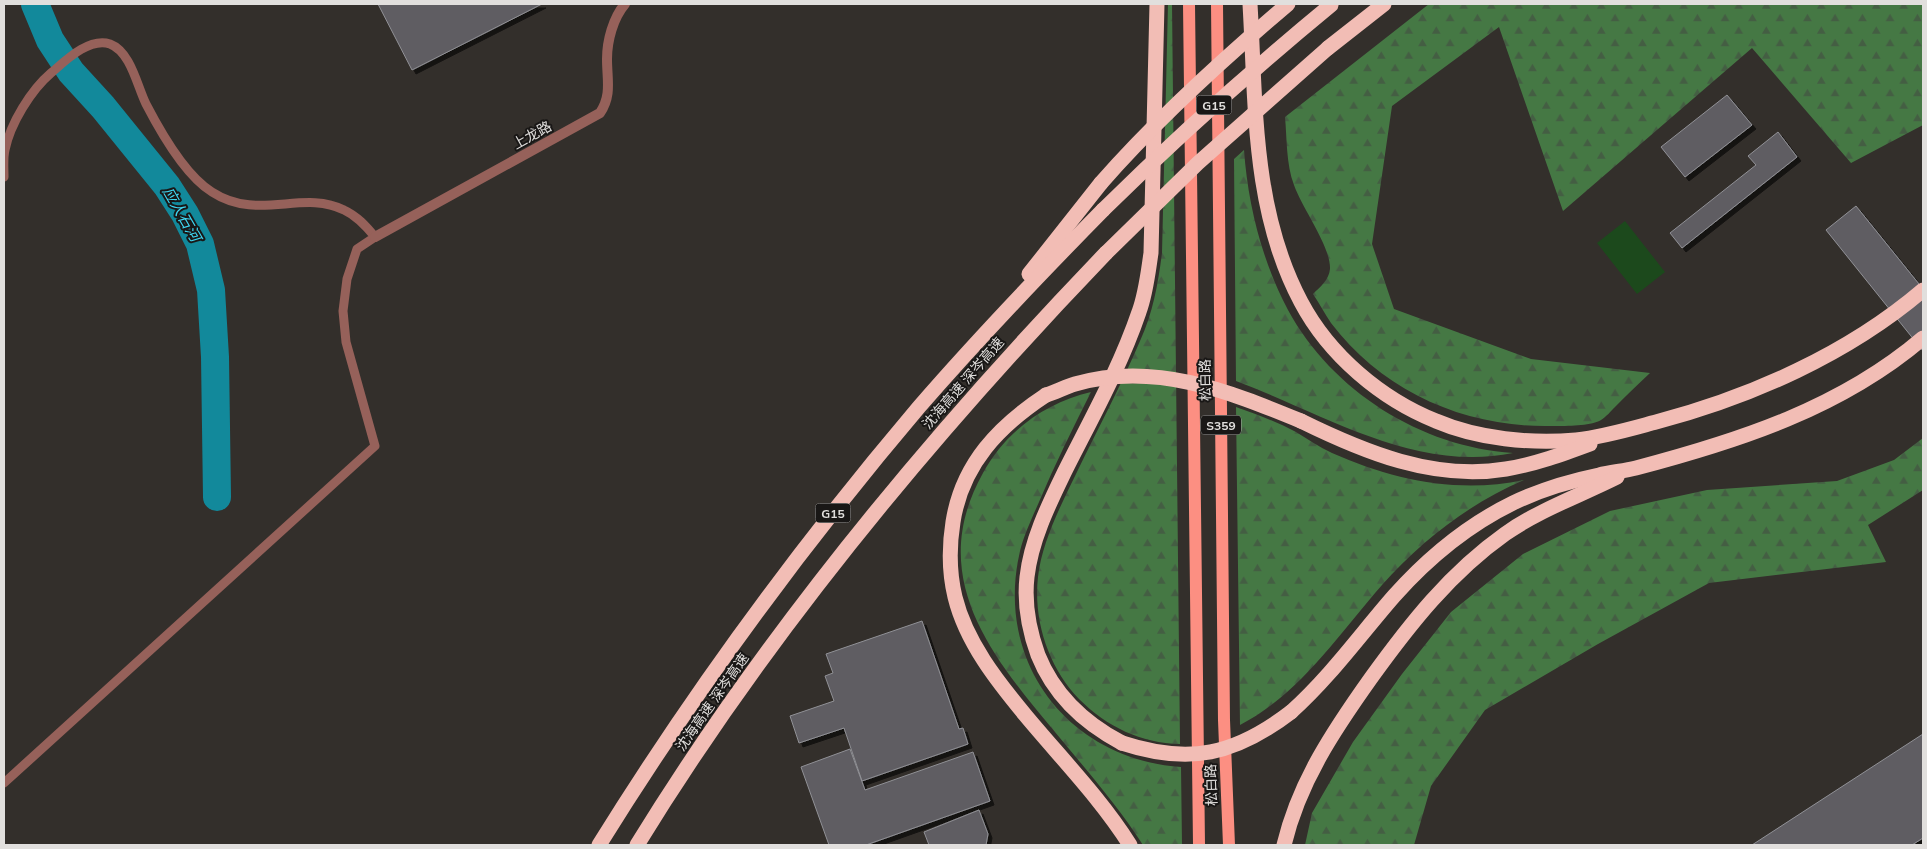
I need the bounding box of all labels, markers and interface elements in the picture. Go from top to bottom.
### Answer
road number: G15 [1196,96,1232,114]
street label: 上龙路 [509,117,555,153]
water label: 应人石河 [159,183,207,247]
street label: 沈海高速 深岑高速 [918,333,1008,433]
street label: 松白路 [1196,359,1214,401]
road number: S359 [1201,416,1241,434]
road number: G15 [816,503,850,522]
street label: 沈海高速 深岑高速 [671,649,753,755]
street label: 松白路 [1201,764,1221,806]

